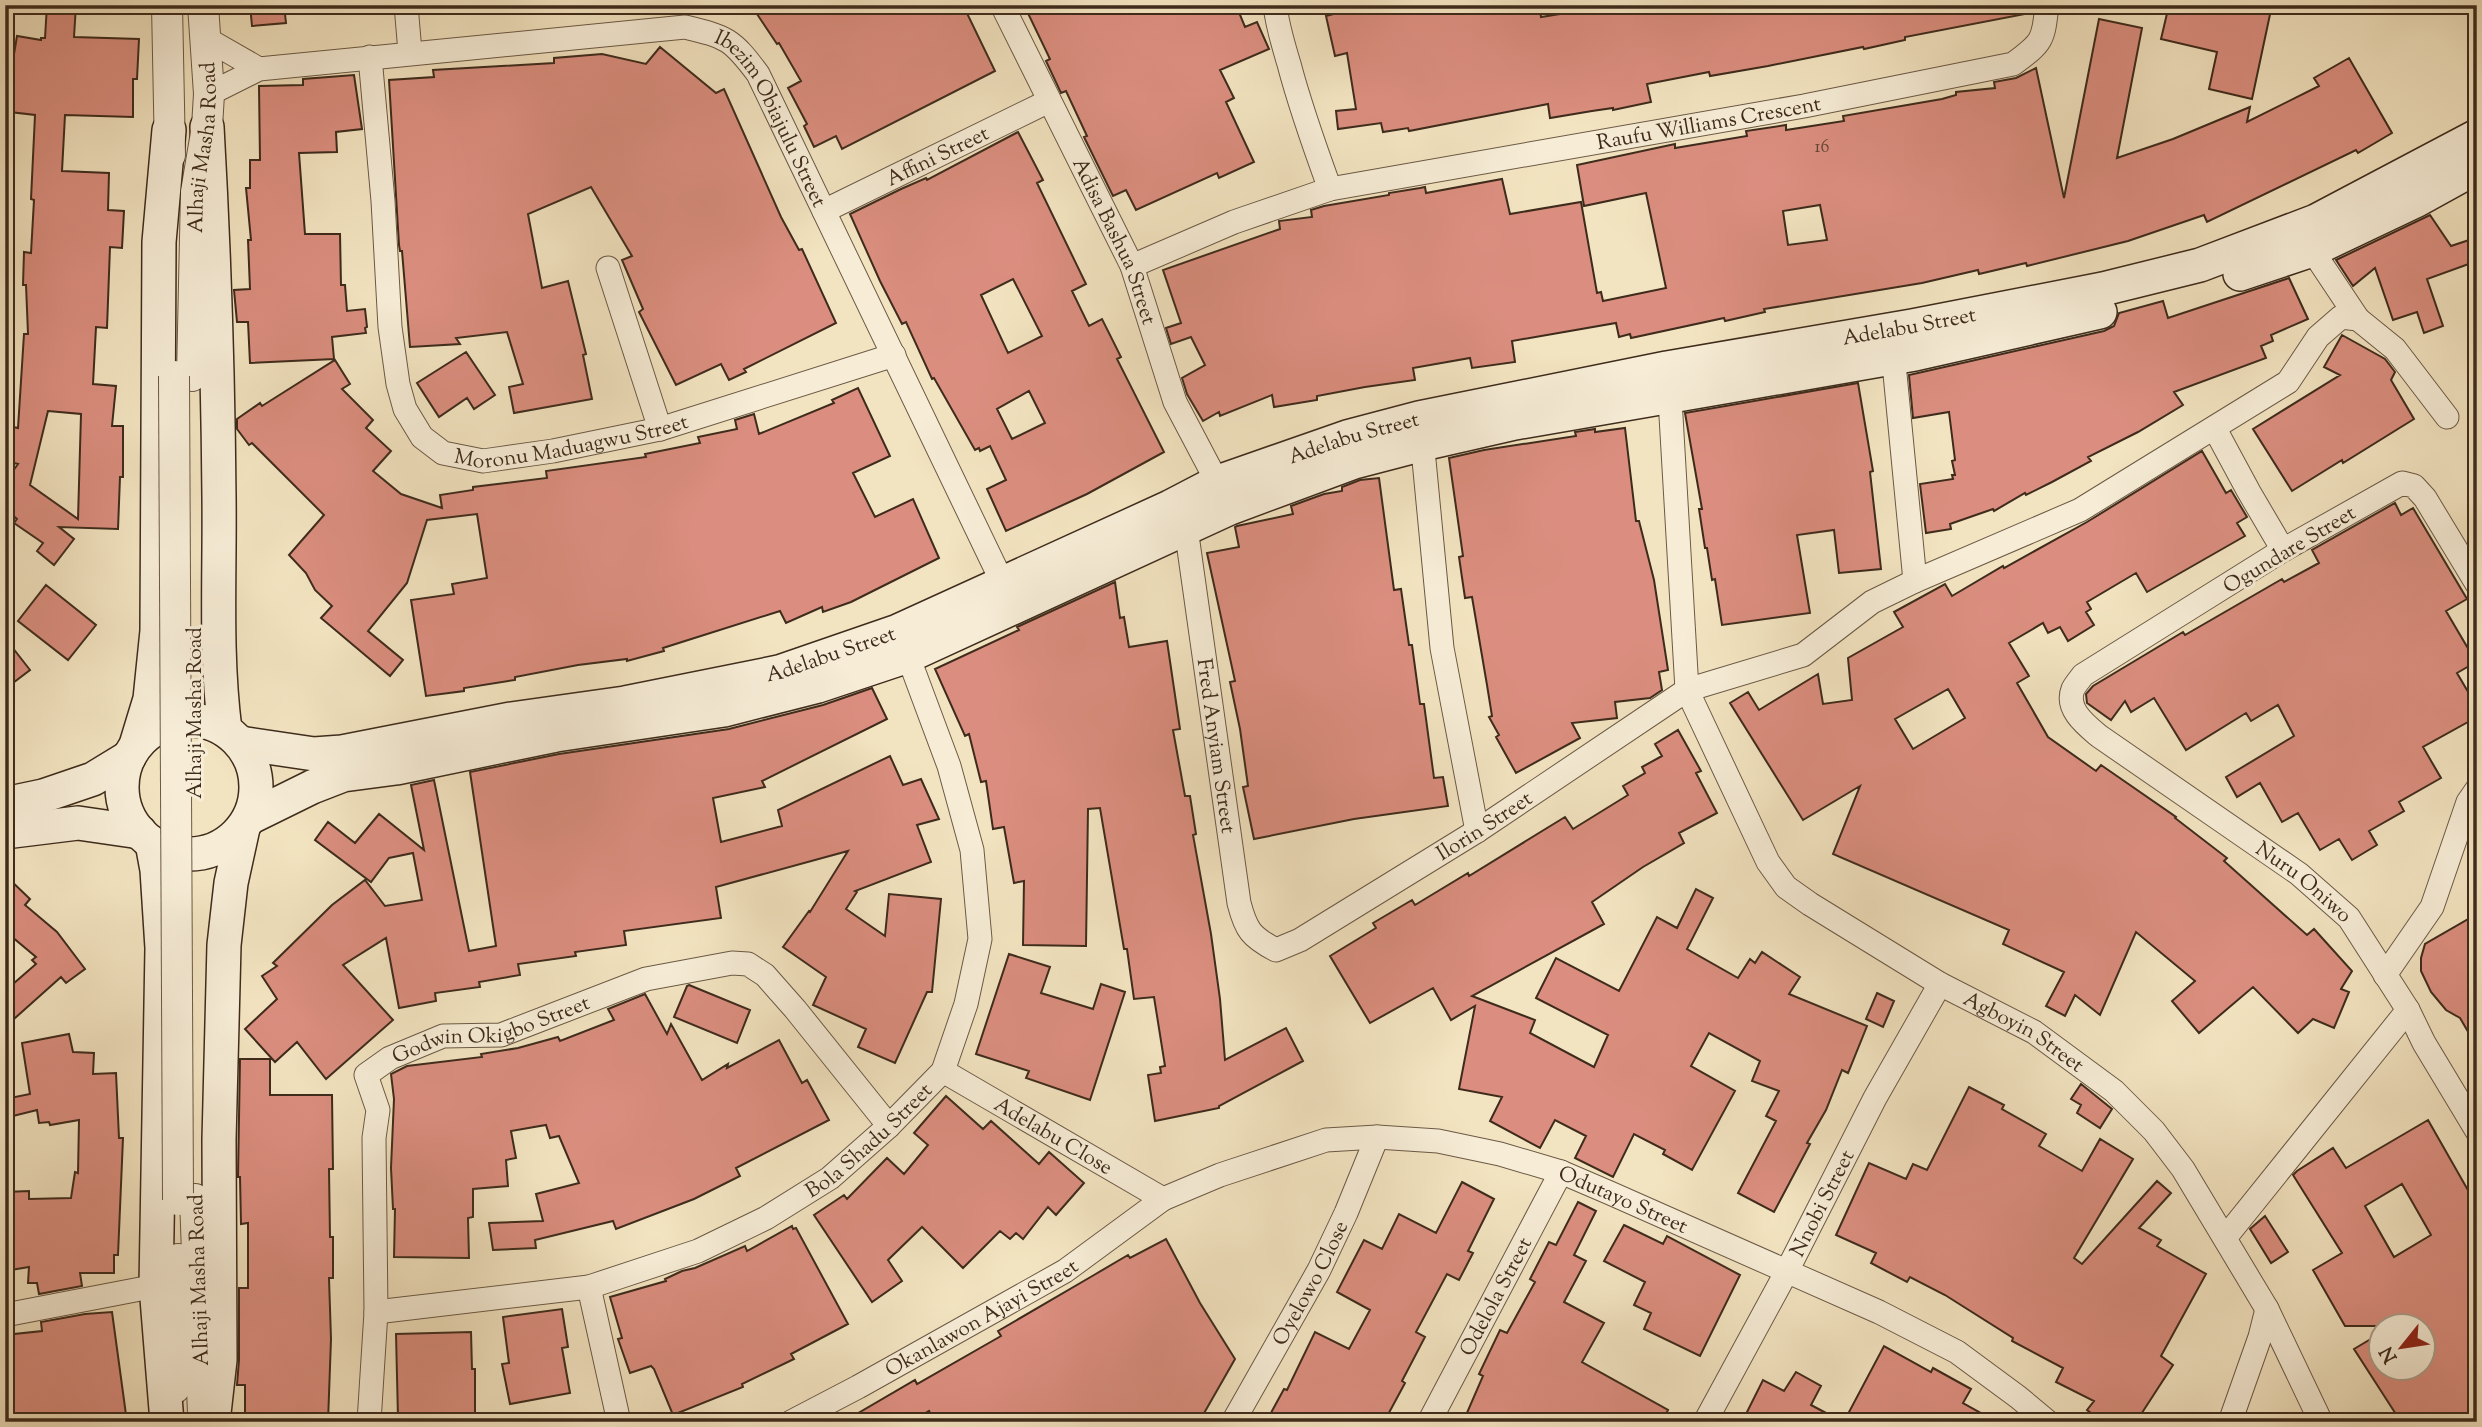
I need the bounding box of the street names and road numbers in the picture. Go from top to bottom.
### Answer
street label: Ibezim Obiajulu Street [709,24,833,213]
street label: Alhaji Masha Road [182,61,226,233]
street label: Raufu Williams Crescent [1594,90,1824,159]
street label: Affini Street [882,120,995,195]
street label: Adisa Bashua Street [1063,153,1163,329]
street label: Adelabu Street [1840,301,1979,355]
street label: Adelabu Street [1285,406,1423,473]
street label: Moronu Maduagwu Street [451,408,692,478]
street label: Ogundare Street [2218,499,2362,602]
street label: Adelabu Street [764,620,900,691]
street label: Alhaji Masha Road [181,627,211,799]
street label: Fred Anyiam Street [1188,657,1242,836]
street label: Ilorin Street [1431,785,1539,869]
street label: Nuru Oniwo [2249,835,2358,931]
street label: Agboyin Street [1957,985,2089,1081]
street label: Godwin Okigbo Street [388,989,594,1073]
street label: Bola Shadu Street [800,1077,940,1207]
street label: Adelabu Close [988,1091,1118,1184]
street label: Nnobi Street [1784,1145,1863,1263]
street label: Odutayo Street [1553,1159,1692,1242]
street label: Alhaji Masha Road [182,1193,218,1366]
street label: Oyelowo Close [1266,1216,1357,1352]
street label: Odelola Street [1453,1233,1541,1362]
street label: Okanlawon Ajayi Street [880,1253,1085,1386]

